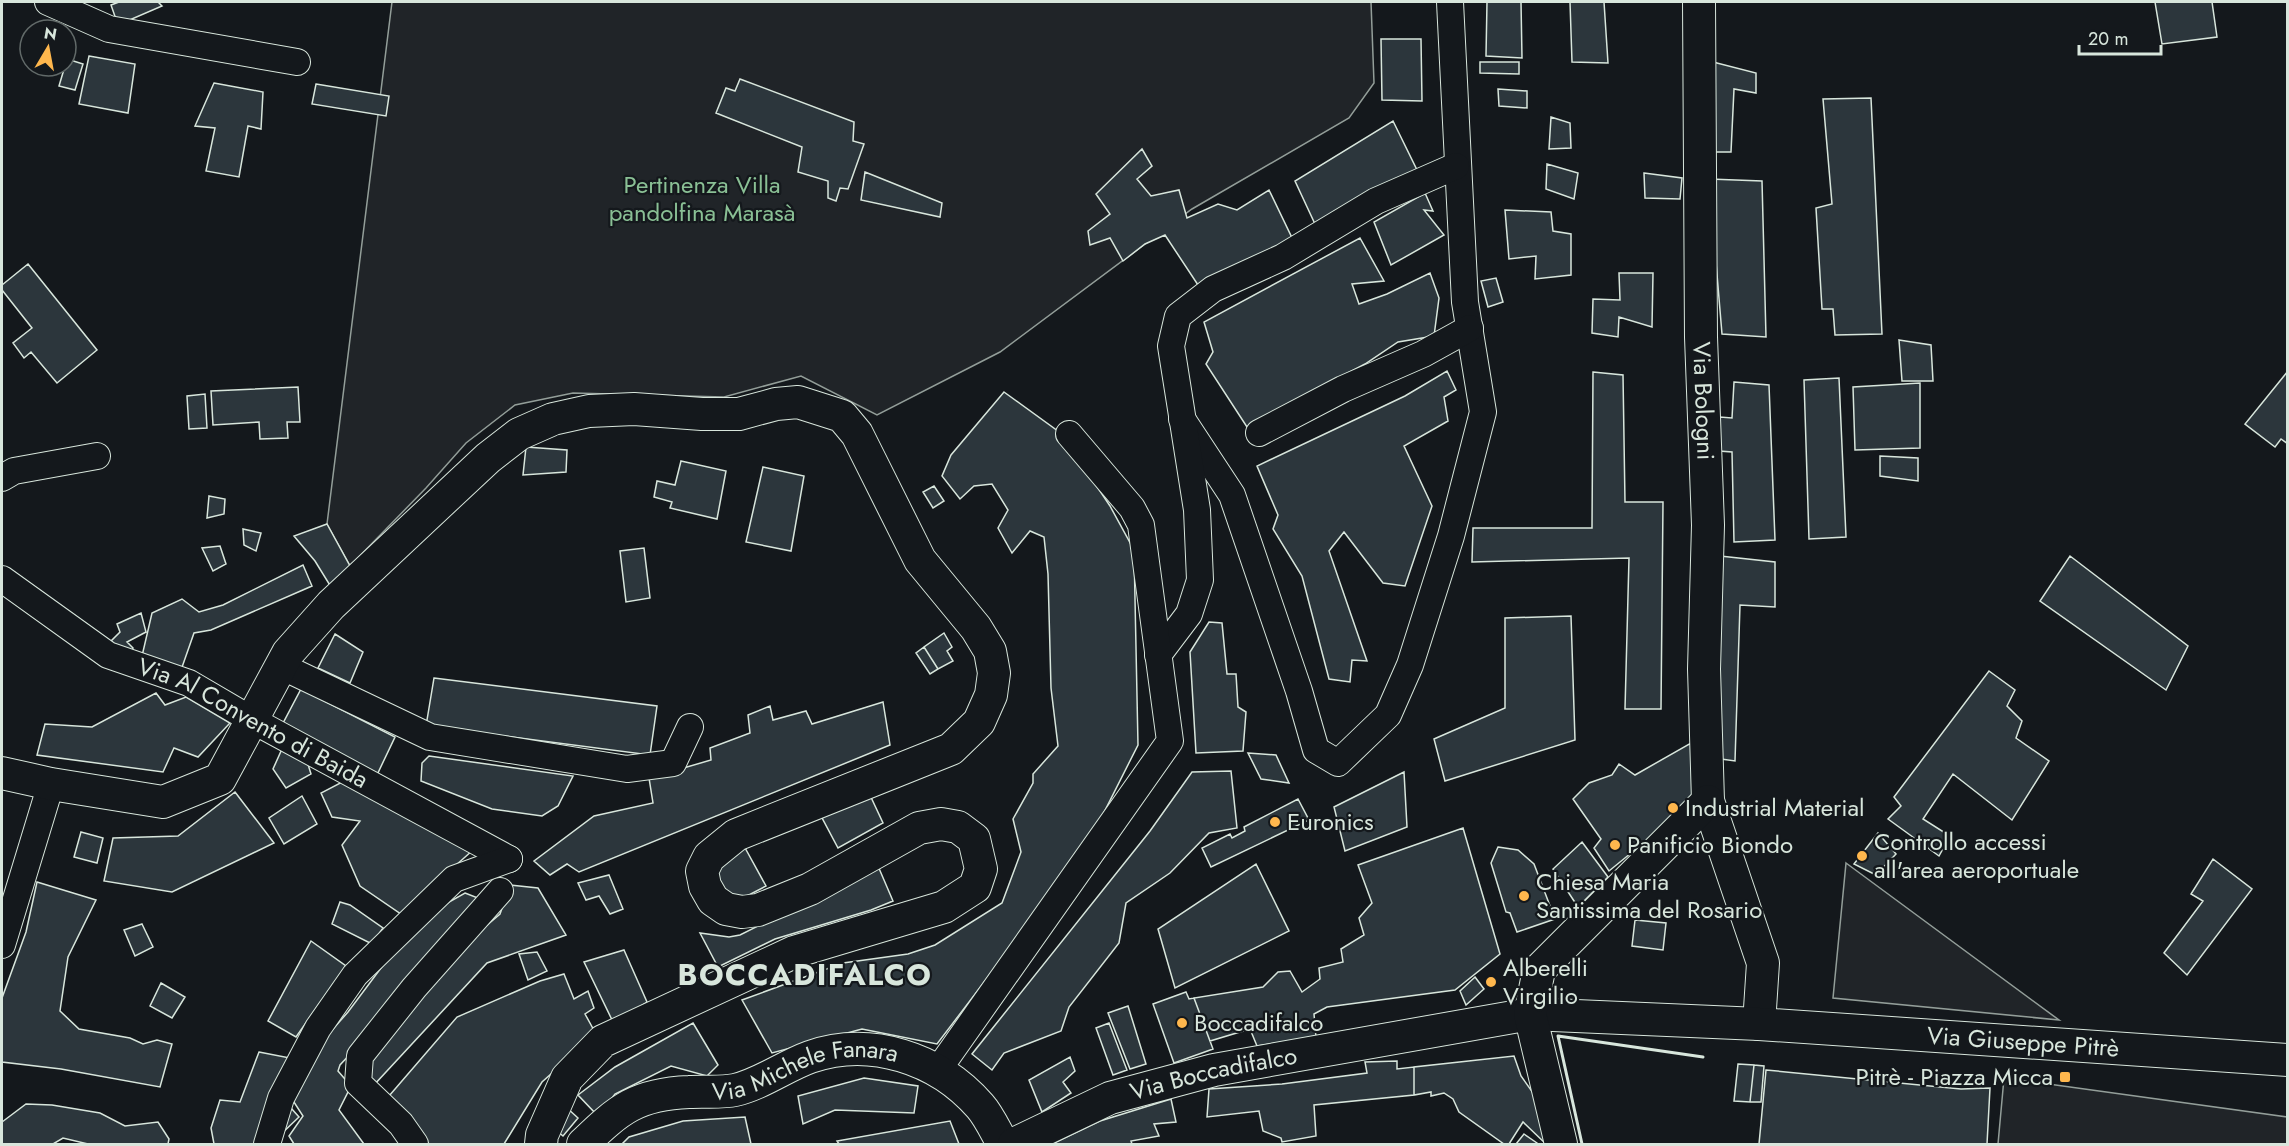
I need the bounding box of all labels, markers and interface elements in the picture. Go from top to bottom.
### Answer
north arrow [18,18,78,78]
scale bar [2079,18,2162,56]
text: N [42,21,59,46]
text: 20 m [2088,26,2128,52]
park label: Pertinenza Villa pandolfina Marasà [609,167,795,230]
street label: Via Bologni [1684,341,1724,461]
street label: Via Al Convento di Baida [133,649,375,797]
place label: Industrial Material [1685,790,1865,825]
marker: Industrial Material [1666,801,1680,815]
place label: Euronics [1287,804,1374,839]
marker: Euronics [1268,815,1282,829]
place label: Controllo accessi all'area aeroportuale [1874,824,2079,887]
place label: Panificio Biondo [1627,827,1793,862]
marker: Panificio Biondo [1608,838,1622,852]
marker: Controllo accessi all'area aeroportuale [1855,849,1869,863]
place label: Chiesa Maria Santissima del Rosario [1536,864,1762,927]
marker: Chiesa Maria Santissima del Rosario [1517,889,1531,903]
place label: Alberelli Virgilio [1503,950,1588,1013]
district label: BOCCADIFALCO [678,953,932,996]
marker: Alberelli Virgilio [1484,975,1498,989]
place label: Boccadifalco [1194,1005,1323,1040]
marker: Boccadifalco [1175,1016,1189,1030]
street label: Via Giuseppe Pitrè [1926,1017,2120,1065]
street label: Via Michele Fanara [711,1031,902,1109]
street label: Via Boccadifalco [1126,1038,1300,1109]
place label: Pitrè - Piazza Micca [1856,1059,2053,1094]
marker: Pitrè - Piazza Micca [2058,1070,2072,1084]

